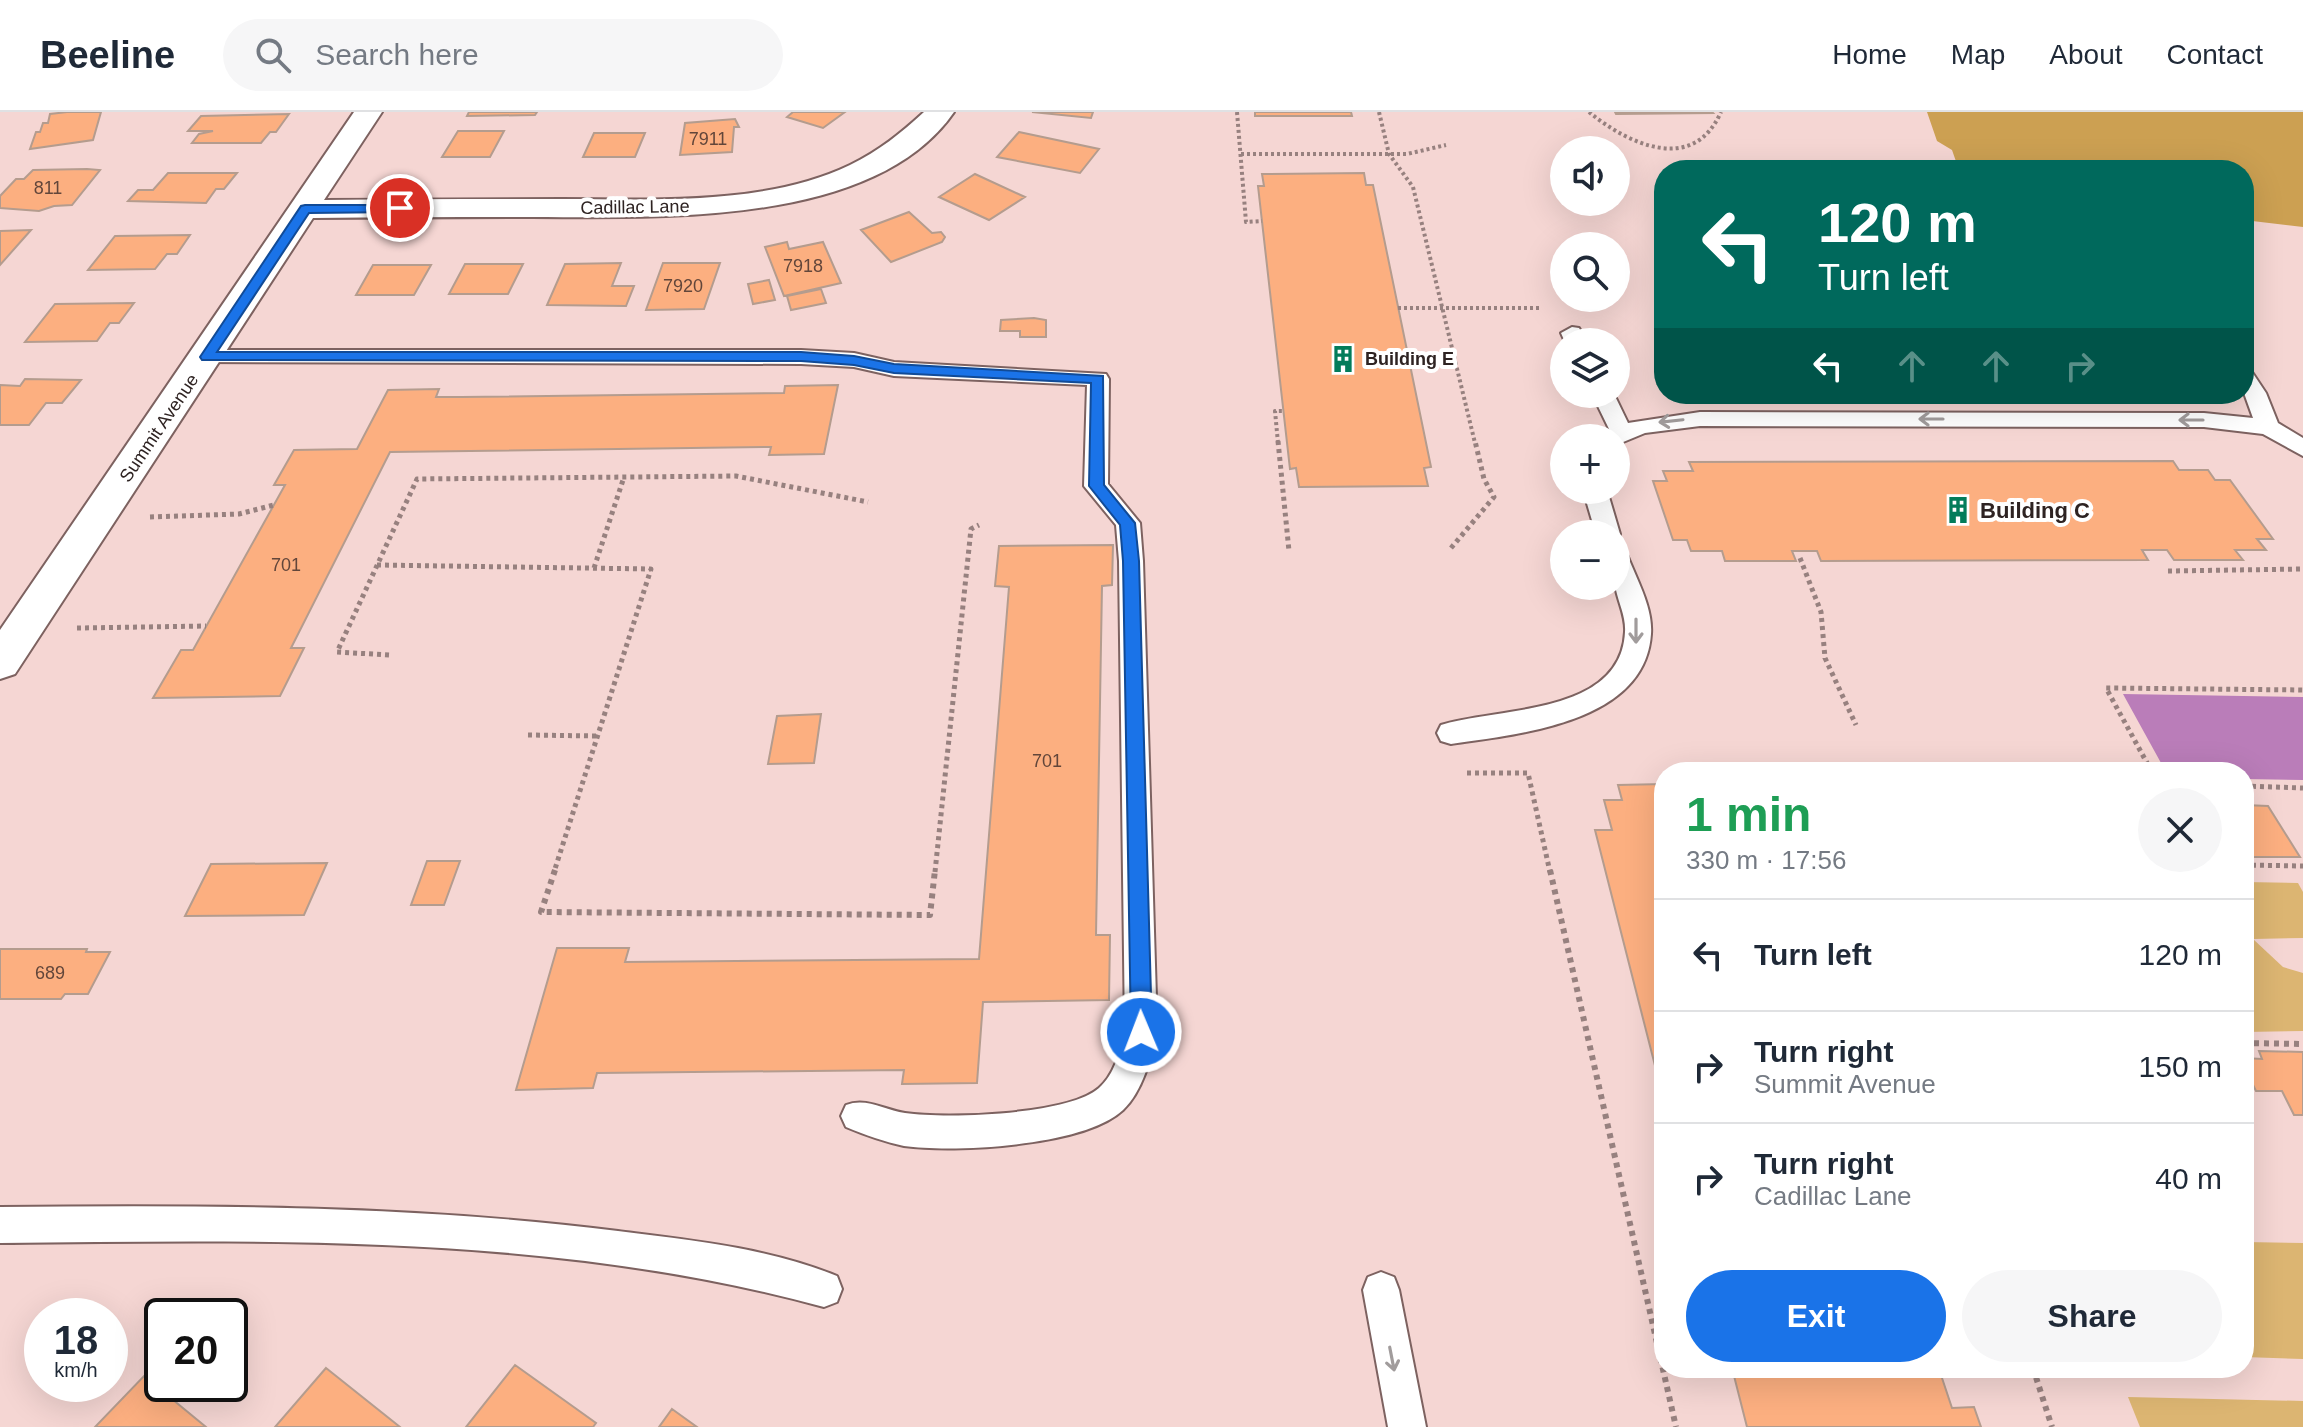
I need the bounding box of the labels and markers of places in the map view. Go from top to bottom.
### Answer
pin [366,174,434,242]
building icon: Building E [1328,344,1358,374]
place label: Building E [1365,349,1454,369]
building icon: Building C [1943,495,1973,525]
place label: Building C [1980,498,2090,523]

